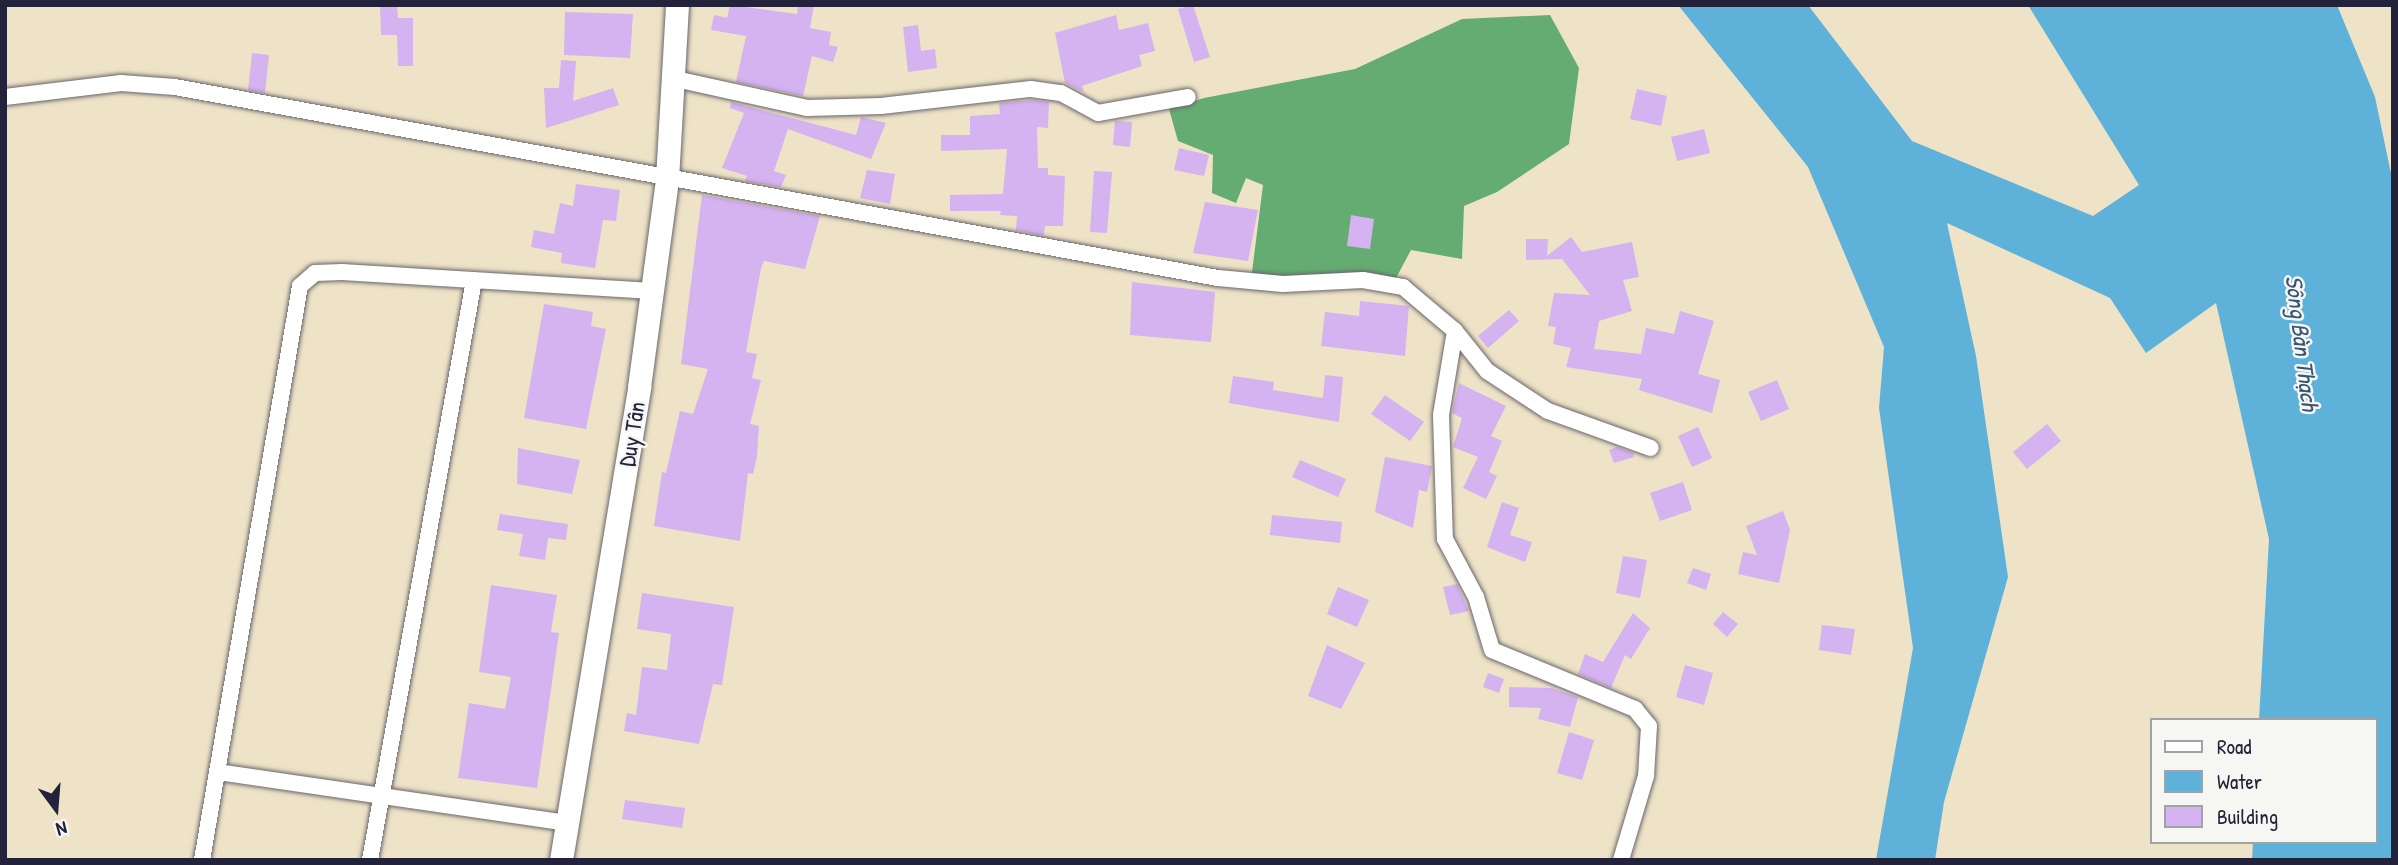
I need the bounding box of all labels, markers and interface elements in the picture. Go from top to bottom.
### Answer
water label: Sông Bàn Thạch [2279,274,2325,412]
street label: Duy Tân [613,400,651,468]
legend [2150,718,2377,844]
text: Road [2217,732,2251,761]
text: Water [2217,767,2262,796]
north arrow [21,774,91,844]
text: Building [2217,802,2278,831]
text: N [53,815,70,843]

